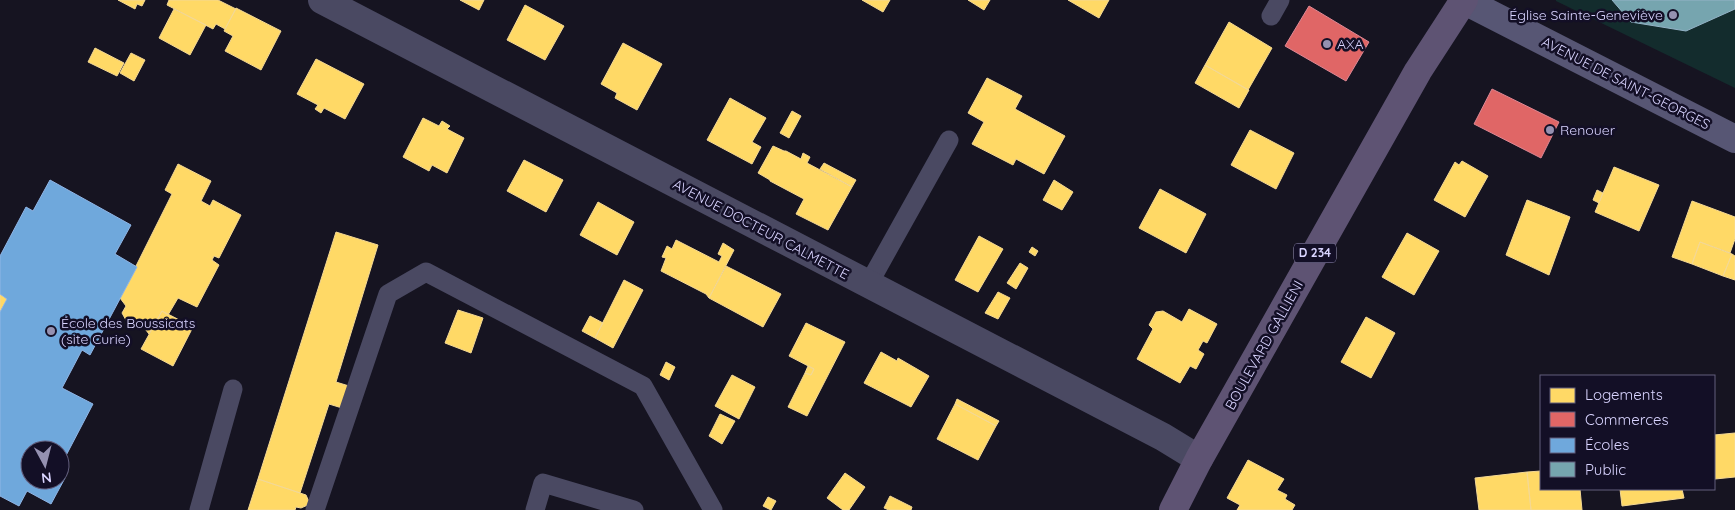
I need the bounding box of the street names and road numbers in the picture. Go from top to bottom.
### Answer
street label: AVENUE DE SAINT-GEORGES [1539,33,1713,133]
street label: AVENUE DOCTEUR CALMETTE [670,175,852,283]
road number: D 234 [1294,244,1336,262]
street label: BOULEVARD GALLIENI [1221,277,1307,413]

